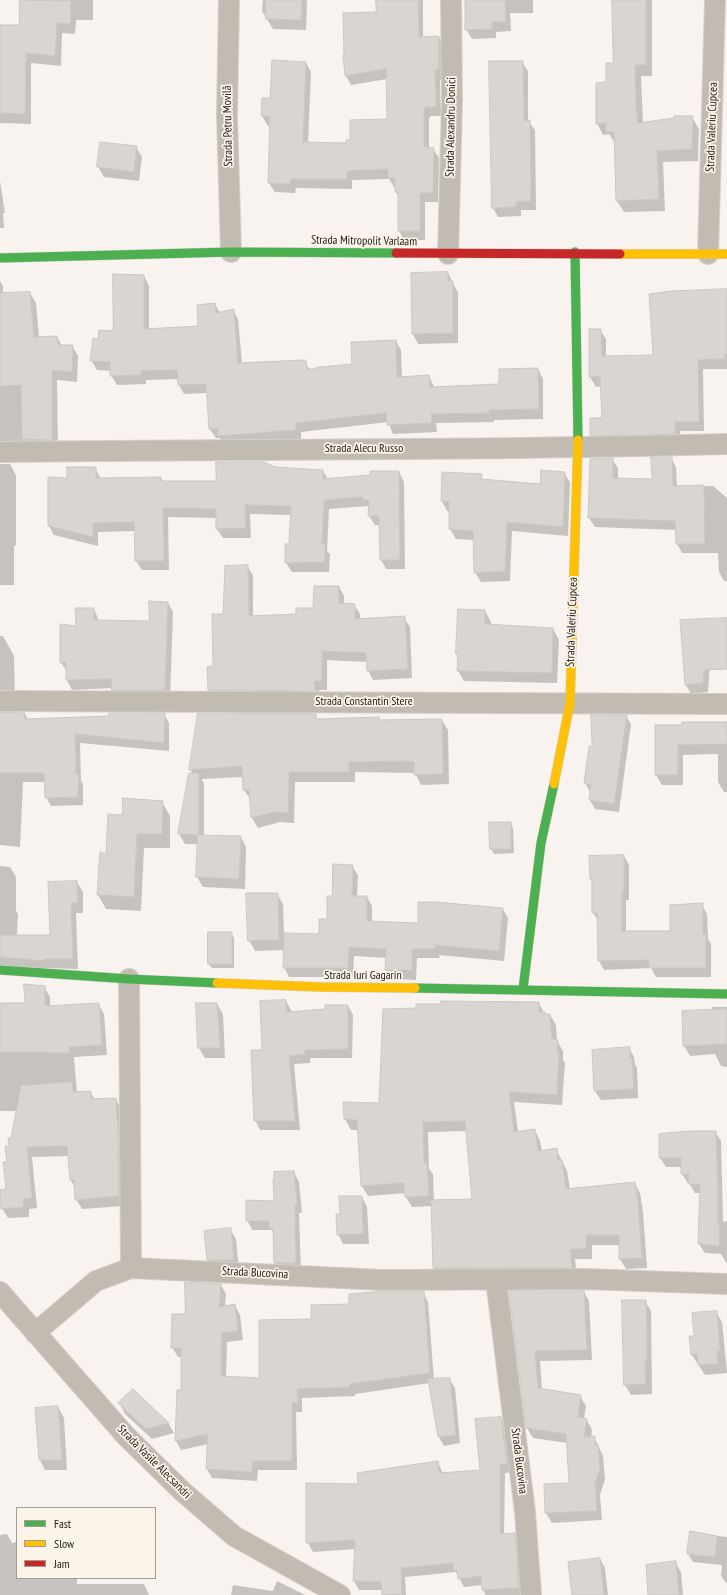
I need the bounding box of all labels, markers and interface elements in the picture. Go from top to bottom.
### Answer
street label: Strada Alexandru Donici [443,77,459,177]
street label: Strada Valeriu Cupcea [703,82,721,172]
street label: Strada Petru Movilă [220,85,236,167]
street label: Strada Mitropolit Varlaam [311,233,417,249]
street label: Strada Alecu Russo [325,442,403,456]
street label: Strada Valeriu Cupcea [563,577,581,667]
street label: Strada Constantin Stere [315,695,413,709]
street label: Strada Iuri Gagarin [324,969,402,983]
street label: Strada Bucovina [221,1264,289,1282]
street label: Strada Vasile Alecsandri [114,1422,194,1502]
street label: Strada Bucovina [508,1427,530,1495]
legend [16,1507,156,1579]
text: Fast [54,1516,71,1531]
text: Slow [54,1536,74,1551]
text: Jam [54,1556,70,1571]

